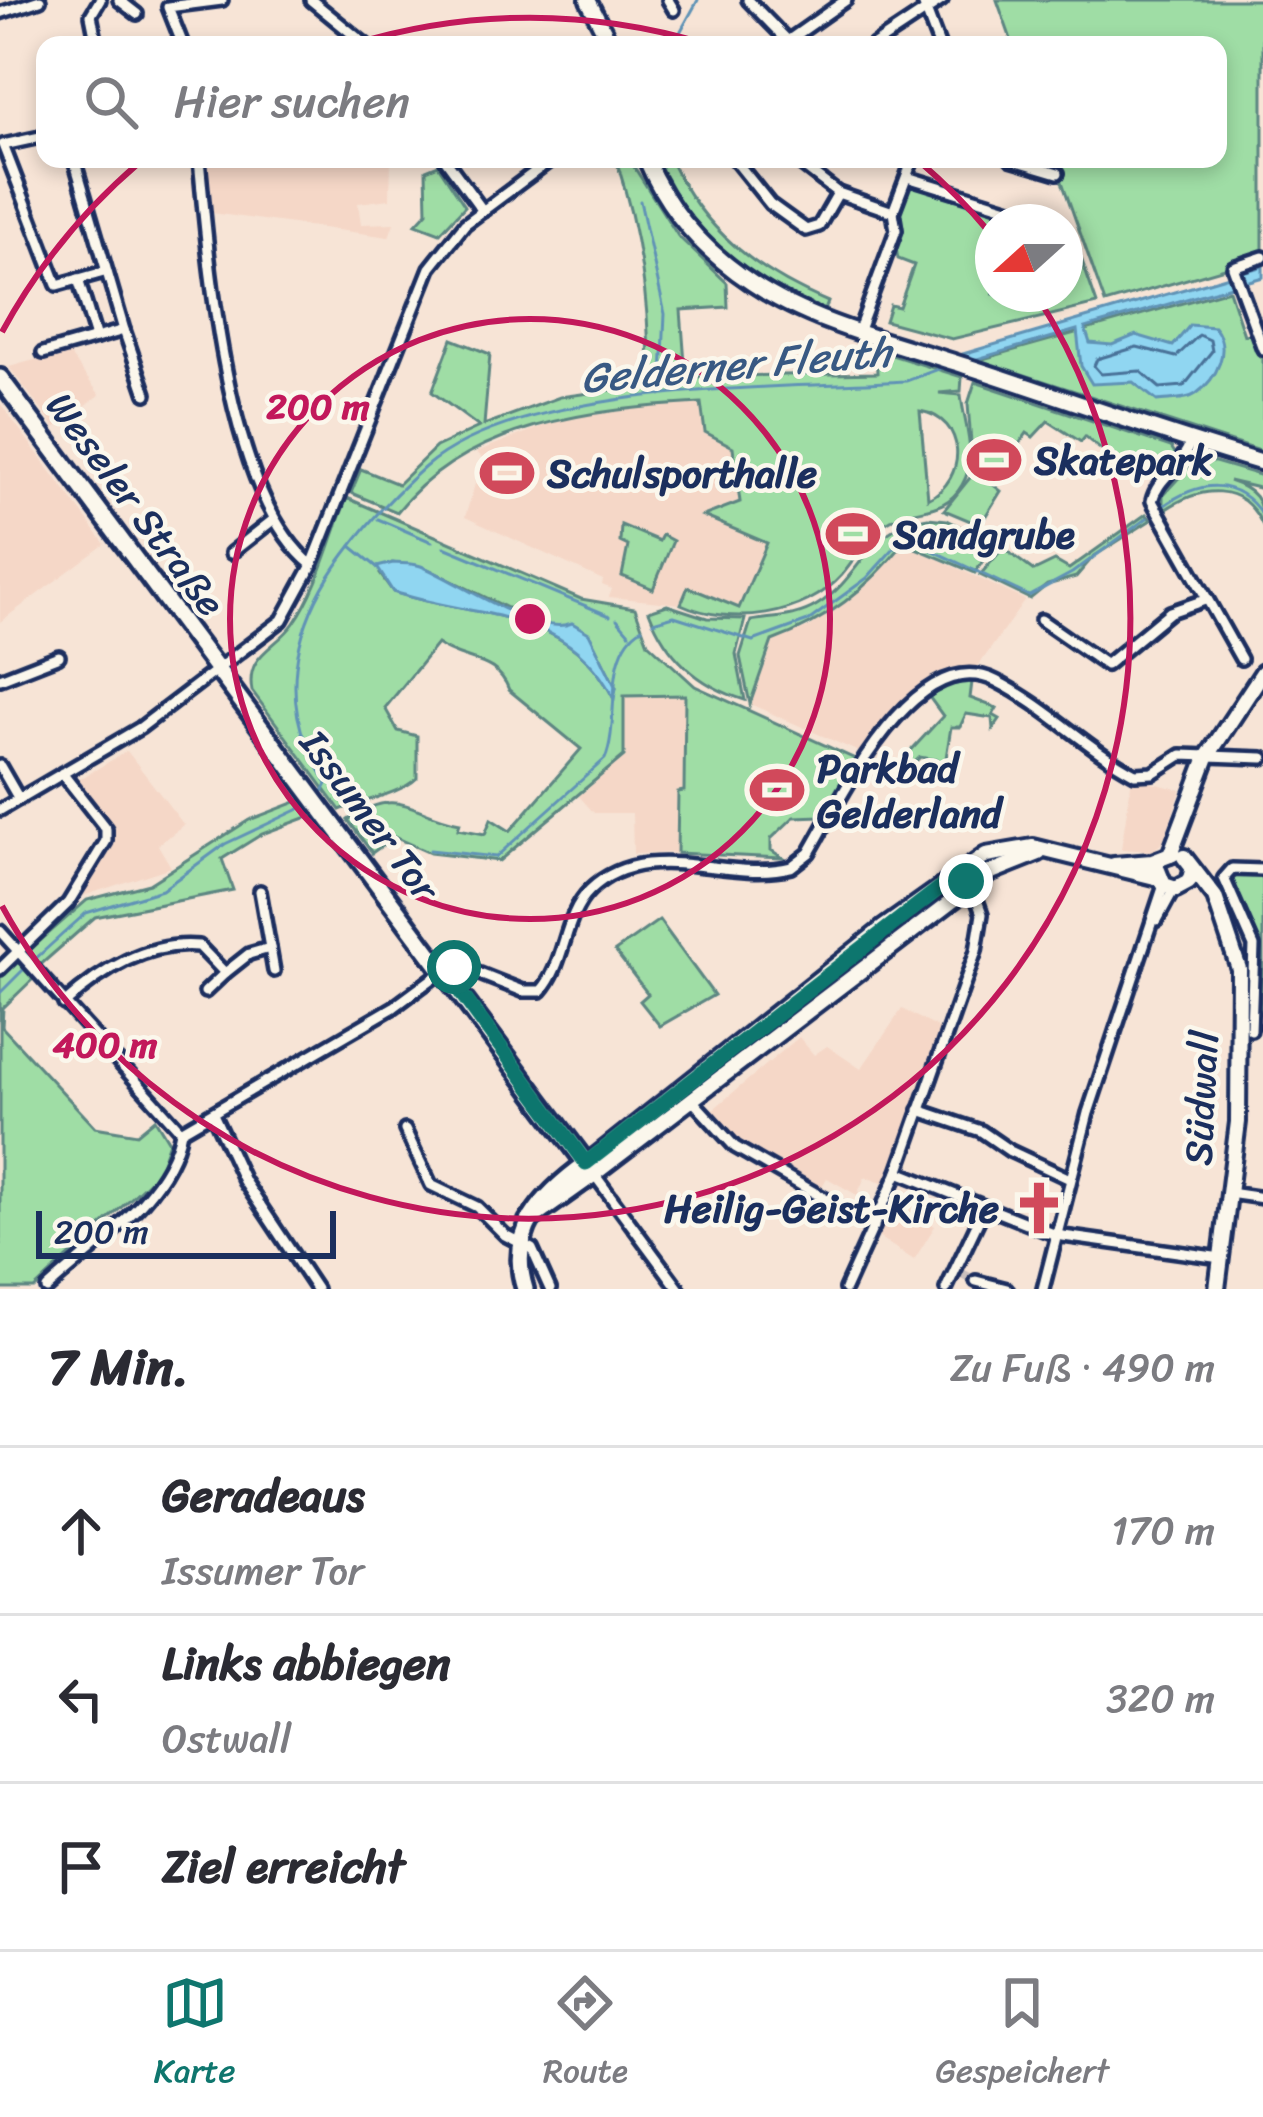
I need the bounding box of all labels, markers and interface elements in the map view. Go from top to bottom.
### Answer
search box [36,36,1227,168]
text: Hier suchen [174,62,410,142]
icon: search [78,69,144,135]
north arrow [975,204,1083,312]
water label: Gelderner Fleuth [578,314,898,415]
text: 200 m [266,375,370,439]
street label: Weseler Straße [28,376,244,632]
place label: Skatepark [1033,426,1213,495]
sports icon: Skatepark [965,431,1023,489]
place label: Schulsporthalle [546,439,817,508]
sports icon: Schulsporthalle [478,444,536,502]
place label: Sandgrube [892,500,1075,569]
sports icon: Sandgrube [824,505,882,563]
centre of rings [509,598,551,640]
street label: Issumer Tor [281,713,459,918]
place label: Parkbad Gelderland [817,734,1005,848]
sports icon: Parkbad Gelderland [748,761,806,819]
route end [939,854,993,908]
route start [427,940,481,994]
text: 400 m [52,1013,158,1077]
street label: Südwall [1163,1028,1239,1167]
place label: Heilig-Geist-Kirche [664,1174,999,1243]
church icon: Heilig-Geist-Kirche [1010,1179,1068,1237]
text: 200 m [54,1203,149,1261]
scale bar [36,1205,336,1258]
text: 7 Min. [48,1322,189,1412]
text: Zu Fuß · 490 m [950,1333,1215,1402]
text: Geradeaus [162,1456,365,1536]
text: 170 m [1111,1496,1215,1565]
icon: ahead [48,1498,114,1564]
text: Issumer Tor [162,1536,364,1605]
text: Links abbiegen [162,1624,451,1704]
text: 320 m [1106,1664,1215,1733]
icon: left [48,1666,114,1732]
text: Ostwall [162,1704,291,1773]
text: Ziel erreicht [162,1827,405,1907]
icon: arrive [48,1834,114,1900]
tab: Karte [154,1970,235,2100]
tab: Route [543,1970,628,2100]
tab: Gespeichert [935,1970,1109,2100]

